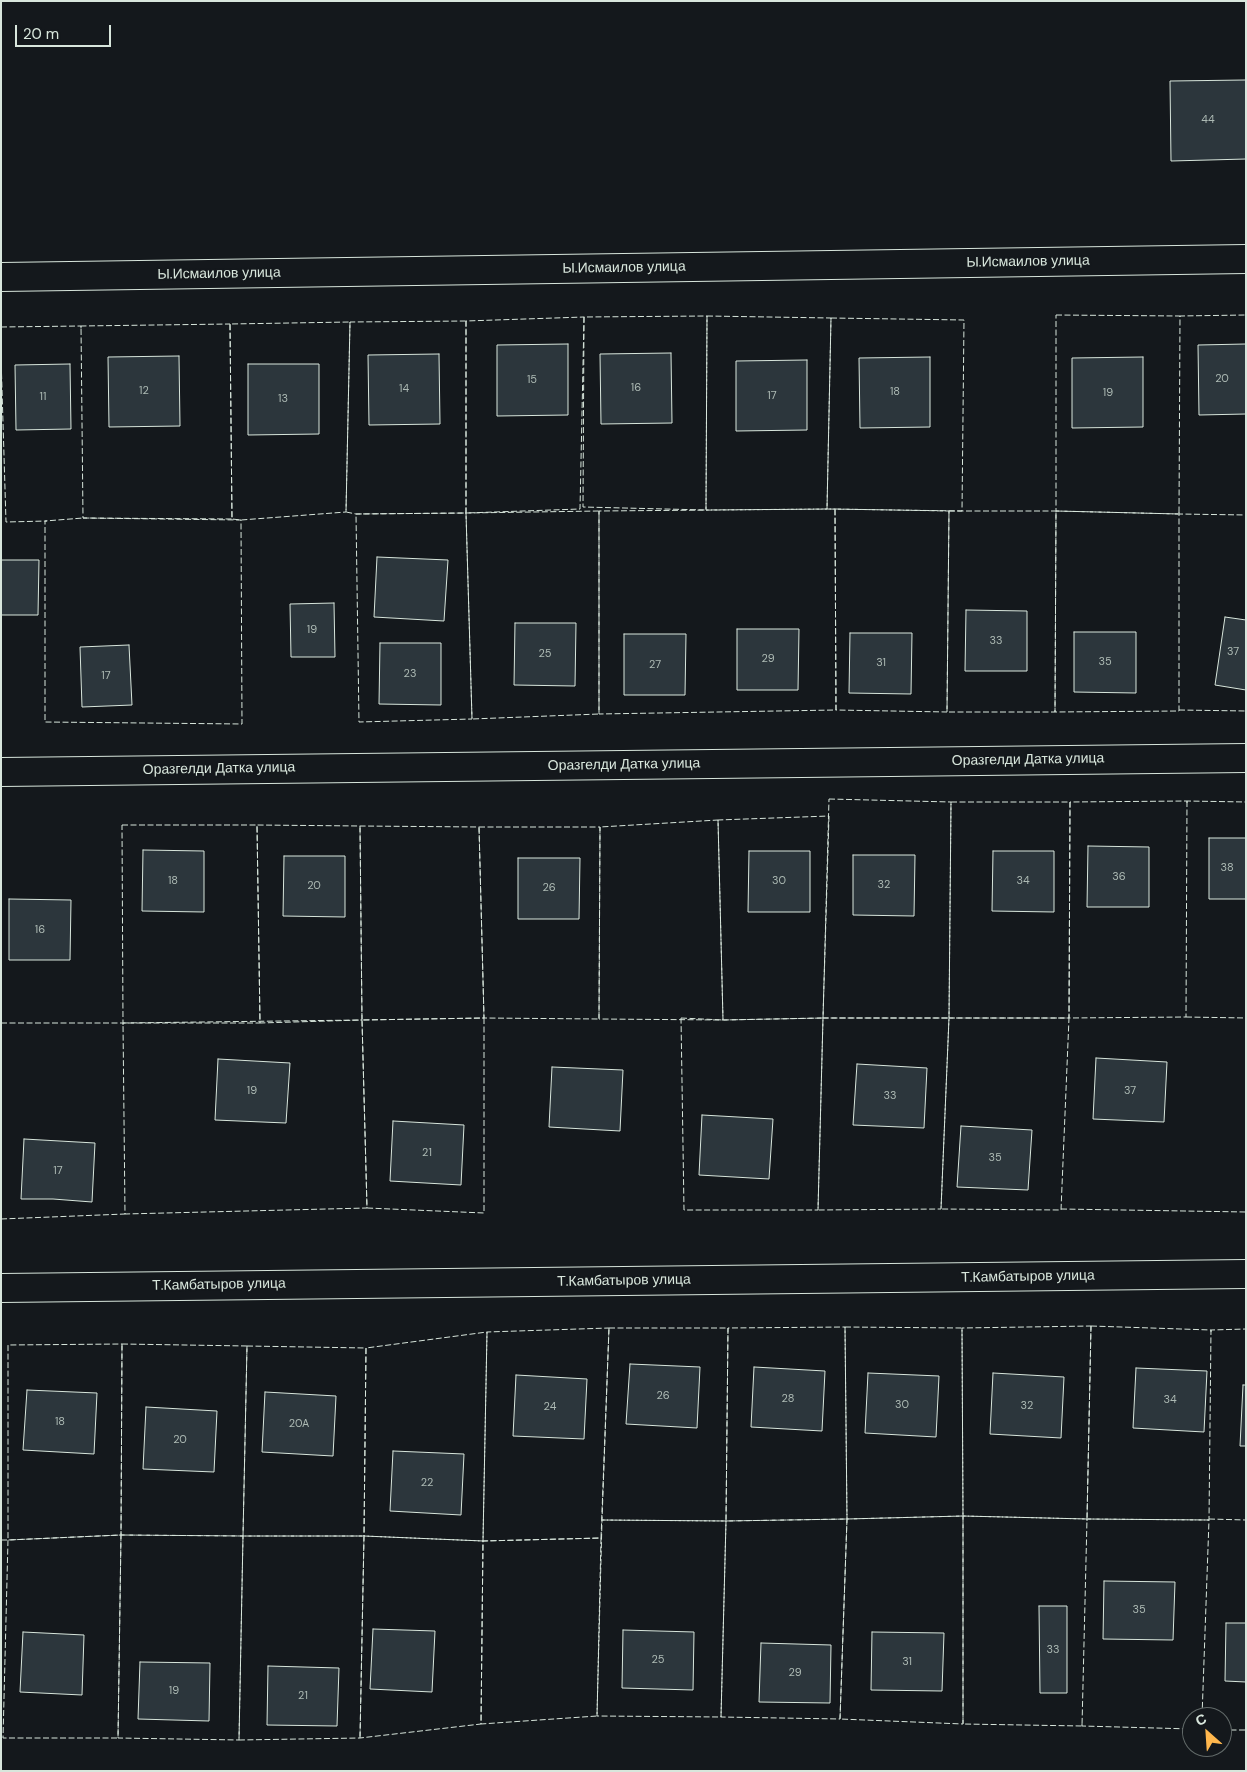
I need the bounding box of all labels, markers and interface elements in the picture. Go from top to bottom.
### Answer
scale bar [18,15,114,47]
text: 20 m [23,24,59,44]
house number: 44 [1201,113,1215,127]
street label: Ы.Исмаилов улица [966,253,1090,271]
street label: Ы.Исмаилов улица [562,259,686,277]
street label: Ы.Исмаилов улица [157,265,281,283]
house number: 20 [1215,372,1229,386]
house number: 15 [527,373,537,387]
house number: 16 [631,381,641,395]
house number: 14 [399,382,409,396]
house number: 12 [139,384,149,398]
house number: 18 [890,385,900,399]
house number: 19 [1103,386,1113,400]
house number: 17 [767,389,777,403]
house number: 11 [40,390,46,404]
house number: 13 [278,392,288,406]
house number: 19 [307,623,317,637]
house number: 33 [989,634,1003,648]
house number: 37 [1227,645,1239,659]
house number: 25 [538,647,552,661]
house number: 29 [761,652,775,666]
house number: 35 [1098,655,1112,669]
house number: 31 [876,656,886,670]
house number: 27 [649,658,661,672]
house number: 23 [404,667,416,681]
house number: 17 [101,669,111,683]
street label: Оразгелди Датка улица [952,750,1104,770]
street label: Оразгелди Датка улица [548,755,700,775]
street label: Оразгелди Датка улица [143,759,295,779]
house number: 38 [1220,861,1234,875]
house number: 36 [1112,870,1126,884]
house number: 18 [168,874,178,888]
house number: 30 [772,874,786,888]
house number: 34 [1016,874,1030,888]
house number: 32 [878,878,890,892]
house number: 20 [307,879,321,893]
house number: 26 [542,881,556,895]
house number: 16 [35,923,45,937]
house number: 19 [247,1084,257,1098]
house number: 37 [1124,1084,1136,1098]
house number: 33 [883,1089,897,1103]
house number: 21 [422,1146,432,1160]
house number: 35 [988,1151,1002,1165]
house number: 17 [53,1164,63,1178]
street label: Т.Камбатыров улица [961,1267,1095,1287]
street label: Т.Камбатыров улица [557,1271,691,1291]
street label: Т.Камбатыров улица [152,1275,286,1295]
house number: 26 [656,1389,670,1403]
house number: 28 [782,1392,794,1406]
house number: 34 [1163,1393,1177,1407]
house number: 30 [895,1398,909,1412]
house number: 32 [1021,1399,1033,1413]
house number: 24 [544,1400,556,1414]
house number: 18 [55,1415,65,1429]
house number: 20A [289,1417,309,1431]
house number: 20 [173,1433,187,1447]
house number: 22 [421,1476,433,1490]
house number: 35 [1132,1603,1146,1617]
house number: 33 [1046,1643,1060,1657]
house number: 25 [651,1653,665,1667]
house number: 31 [902,1655,912,1669]
house number: 29 [788,1666,802,1680]
house number: 19 [169,1684,179,1698]
house number: 21 [298,1689,308,1703]
north arrow [1182,1707,1232,1757]
text: С [1192,1709,1209,1730]

